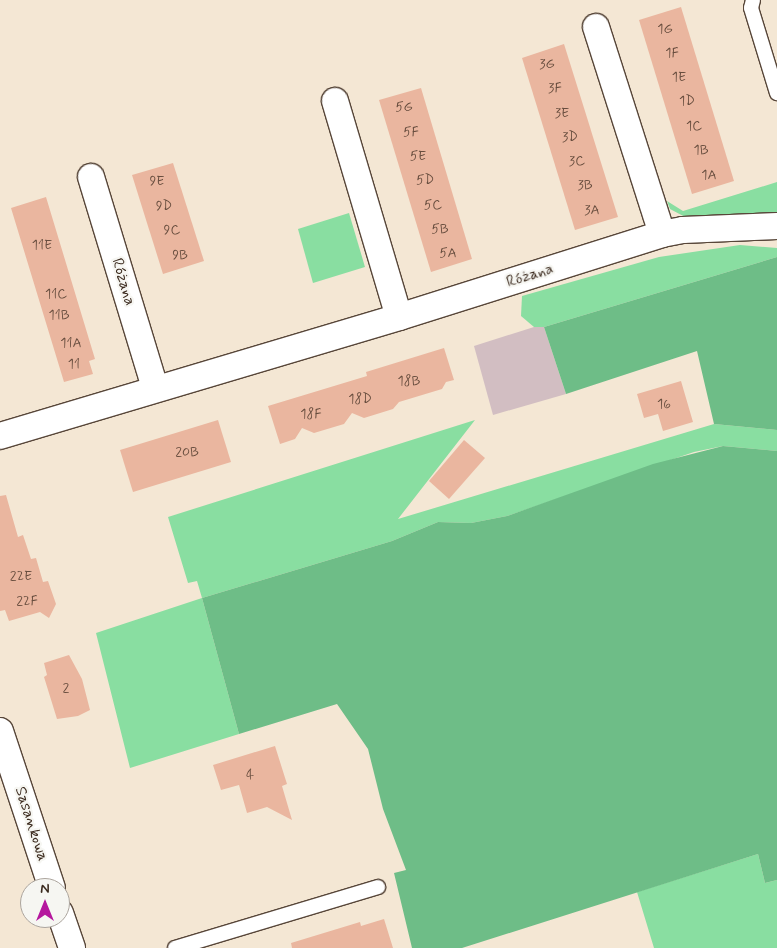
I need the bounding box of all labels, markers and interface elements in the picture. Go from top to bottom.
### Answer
house number: 1G [657,21,673,37]
house number: 1F [665,45,679,61]
house number: 3G [539,56,555,72]
house number: 1E [672,69,686,85]
house number: 3F [548,80,562,96]
house number: 1D [679,93,695,109]
house number: 5G [395,99,413,115]
house number: 3E [555,105,569,121]
house number: 1C [686,118,702,134]
house number: 5F [403,124,419,140]
house number: 3D [562,129,578,145]
house number: 1B [693,142,709,158]
house number: 5E [410,148,426,164]
house number: 3C [569,153,585,169]
house number: 1A [701,167,717,183]
house number: 5D [416,172,434,188]
house number: 9E [149,173,165,189]
house number: 3B [577,177,593,193]
house number: 5C [424,197,442,213]
house number: 9D [156,198,172,214]
house number: 3A [584,202,600,218]
house number: 5B [431,221,449,237]
house number: 9C [164,222,180,238]
house number: 11E [32,237,52,253]
house number: 5A [439,245,457,261]
house number: 9B [172,247,188,263]
street label: Różana [107,256,139,308]
street label: Różana [504,260,556,292]
house number: 11C [45,286,67,302]
house number: 11B [48,307,70,323]
house number: 11A [60,335,82,351]
house number: 11 [68,356,80,372]
house number: 18B [398,373,420,389]
house number: 18D [348,391,372,407]
house number: 16 [657,396,671,412]
house number: 18F [300,406,322,422]
house number: 20B [175,444,199,460]
house number: 22E [10,568,32,584]
house number: 22F [16,593,38,609]
house number: 2 [63,680,69,696]
house number: 4 [246,767,254,783]
street label: Sasankowa [10,784,52,864]
north arrow [20,878,70,928]
text: N [40,880,50,898]

